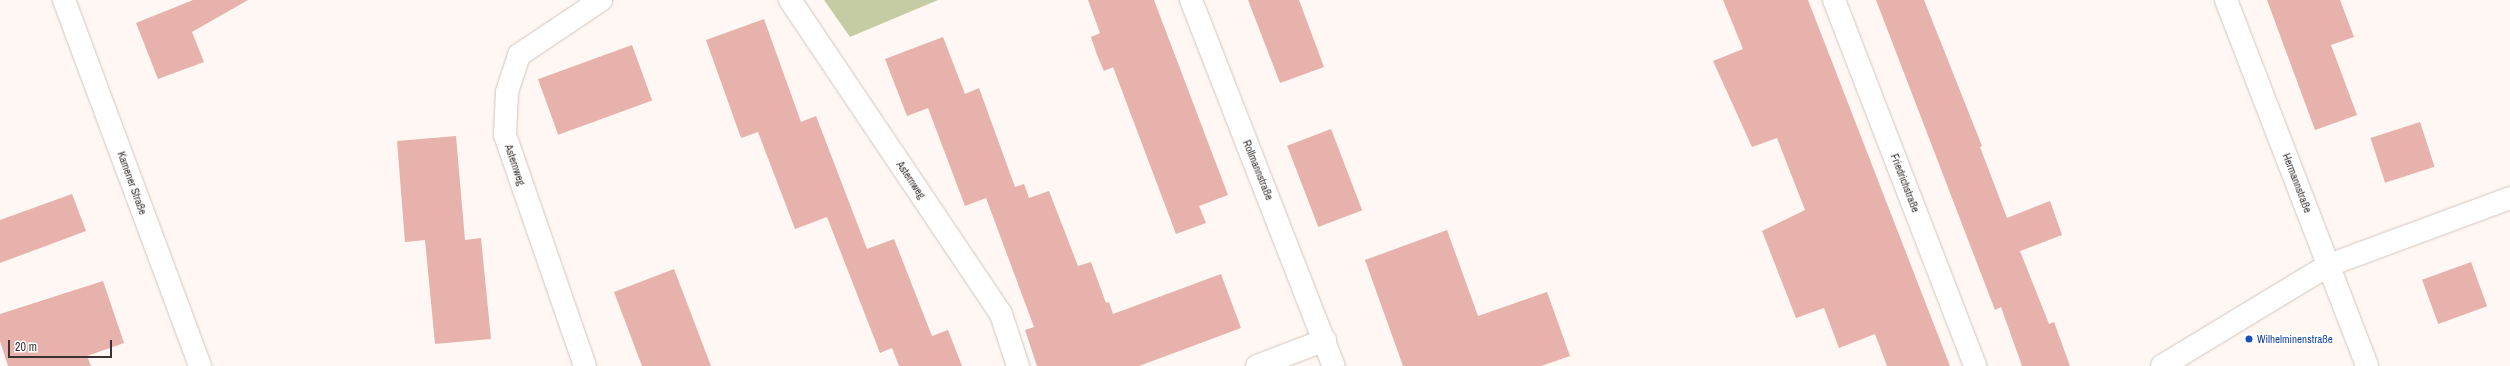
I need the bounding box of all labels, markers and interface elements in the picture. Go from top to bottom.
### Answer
street label: Rollmannstraße [1240,138,1276,202]
street label: Asternweg [502,143,528,187]
street label: Kamener Straße [114,150,150,216]
street label: Hermannstraße [2280,151,2314,215]
street label: Friedrichstraße [1888,152,1922,214]
street label: Asternweg [894,159,928,201]
scale bar [10,332,114,358]
place label: Wilhelminenstraße [2257,332,2333,346]
marker: Wilhelminenstraße [2244,334,2254,344]
text: 20 m [15,339,37,355]

